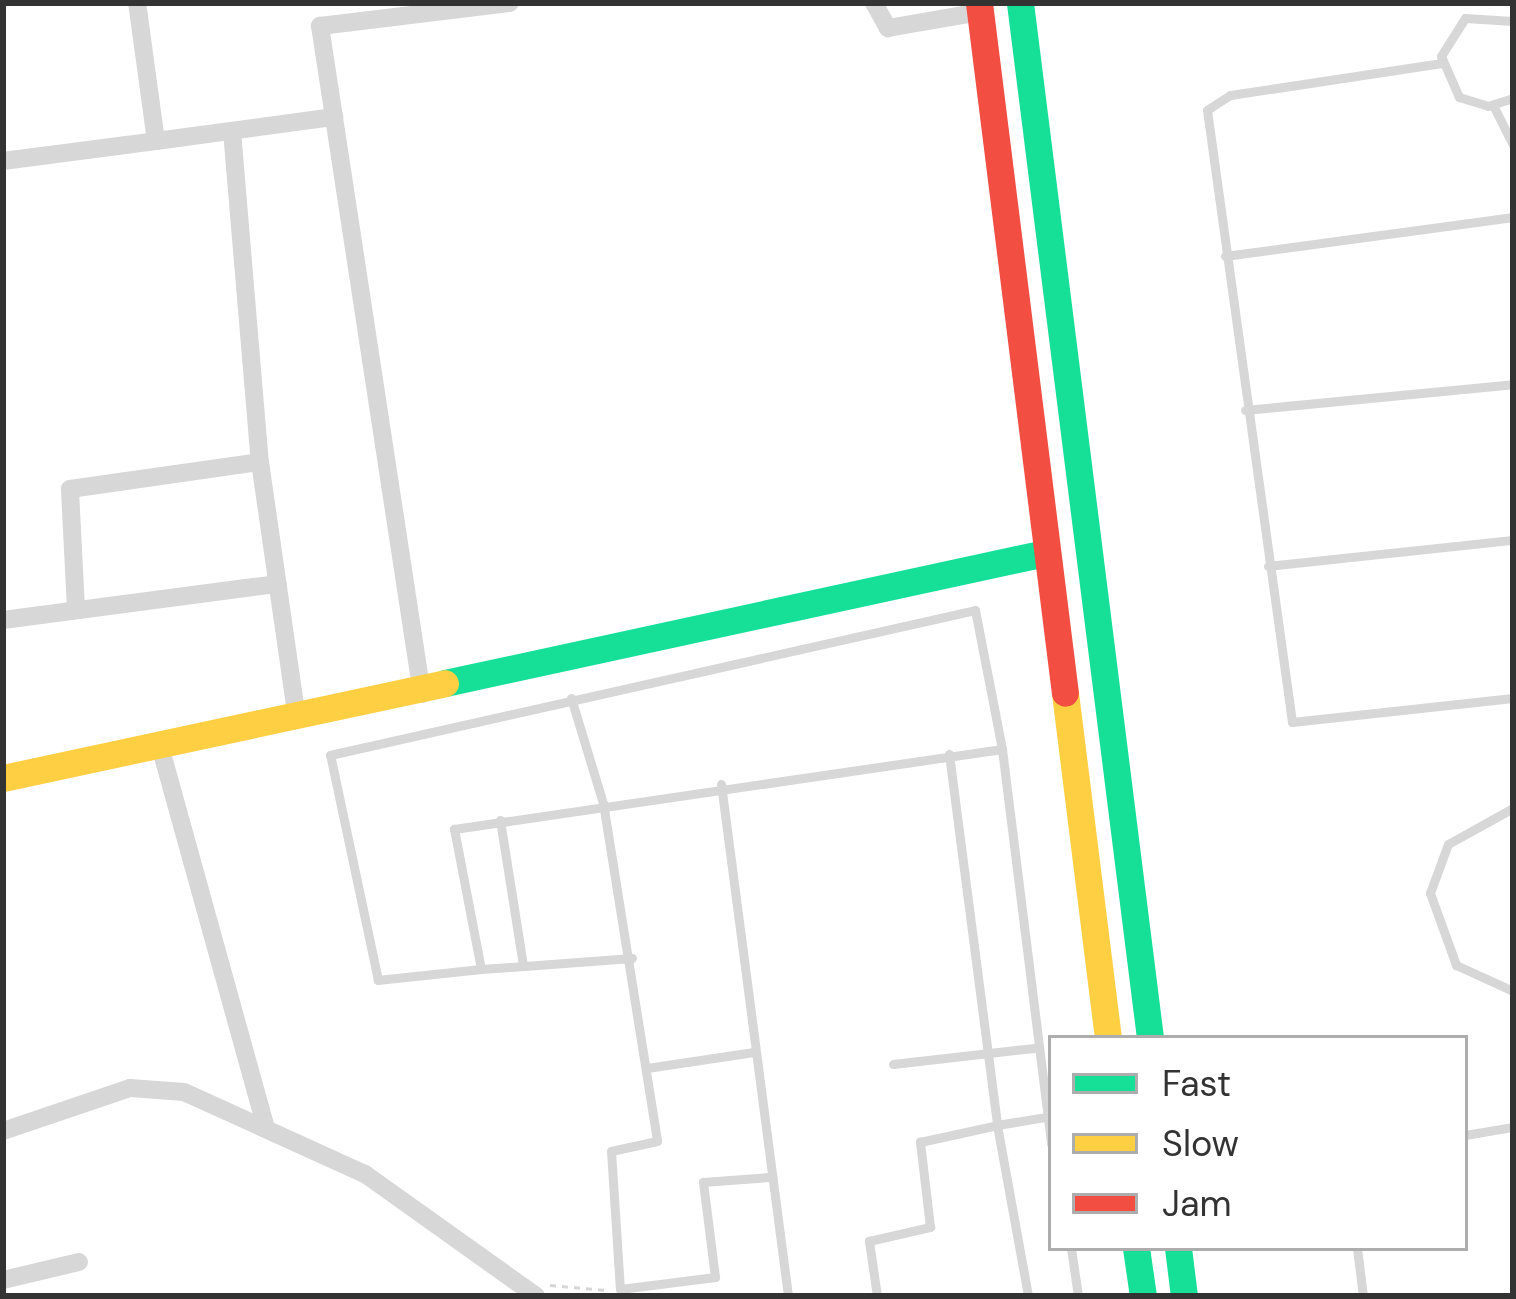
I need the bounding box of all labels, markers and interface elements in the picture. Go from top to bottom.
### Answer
legend [1048,1035,1468,1251]
text: Fast [1162,1060,1231,1107]
text: Slow [1162,1120,1239,1167]
text: Jam [1162,1180,1232,1227]

